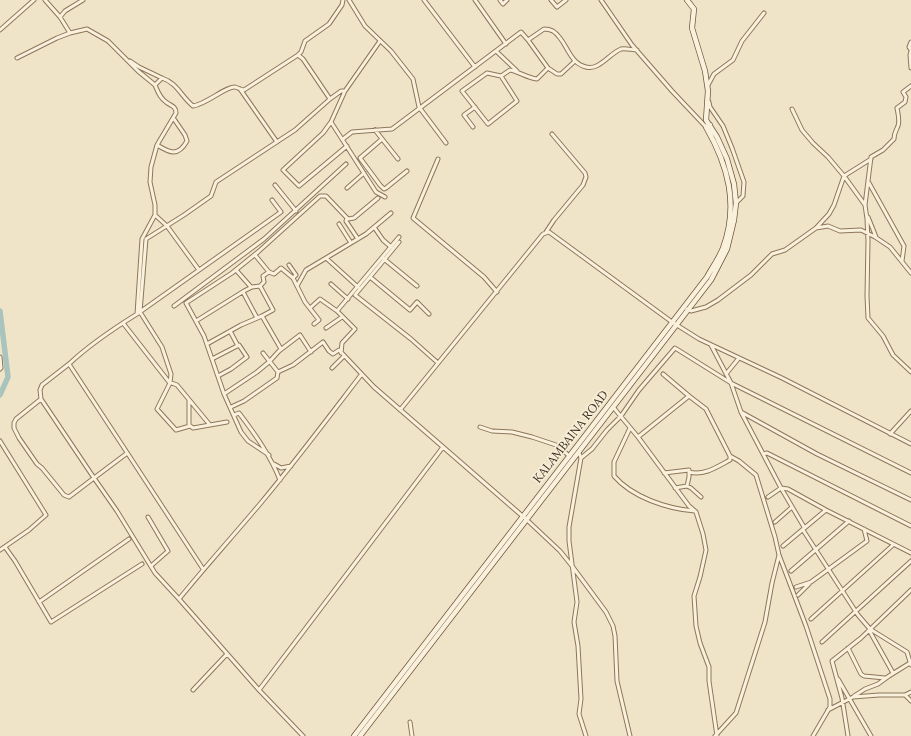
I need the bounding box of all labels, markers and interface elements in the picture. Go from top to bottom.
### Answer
street label: KALAMBAINA ROAD [530,388,612,486]

